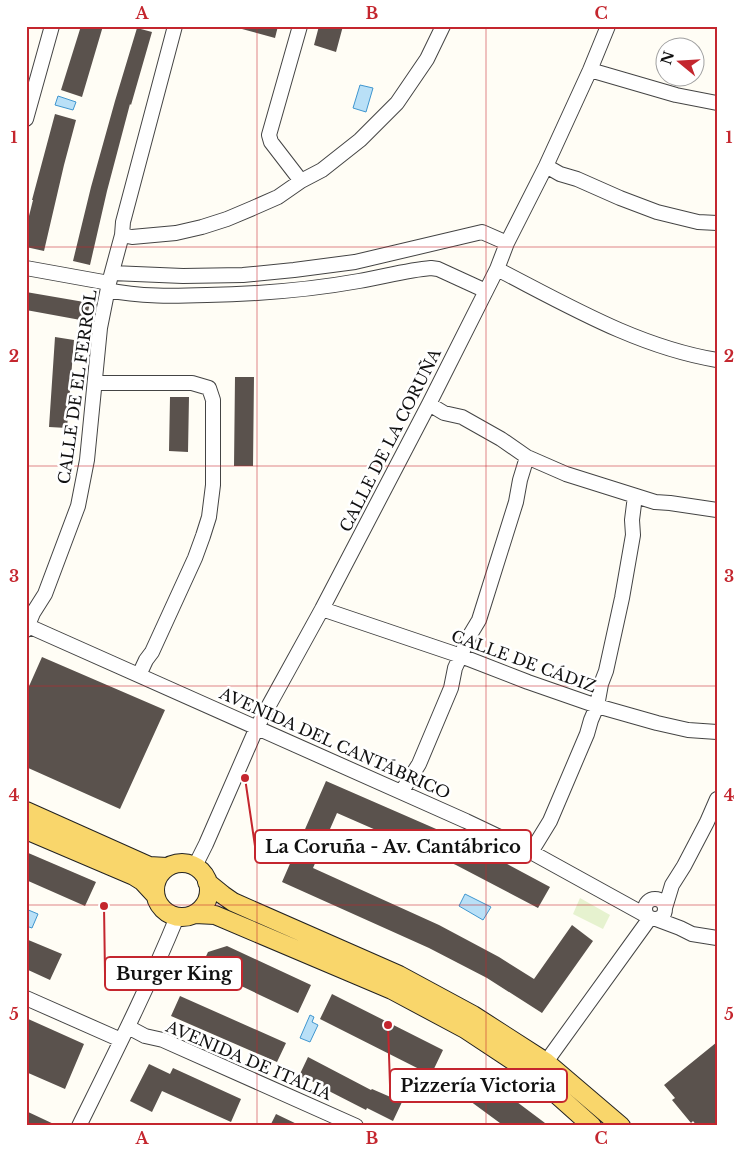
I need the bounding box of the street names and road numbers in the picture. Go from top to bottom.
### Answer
street label: CALLE DE EL FERROL [53,288,101,485]
street label: CALLE DE LA CORUÑA [334,344,445,535]
street label: CALLE DE CÁDIZ [449,625,599,697]
street label: AVENIDA DEL CANTÁBRICO [216,683,453,803]
street label: AVENIDA DE ITALIA [162,1016,335,1104]

